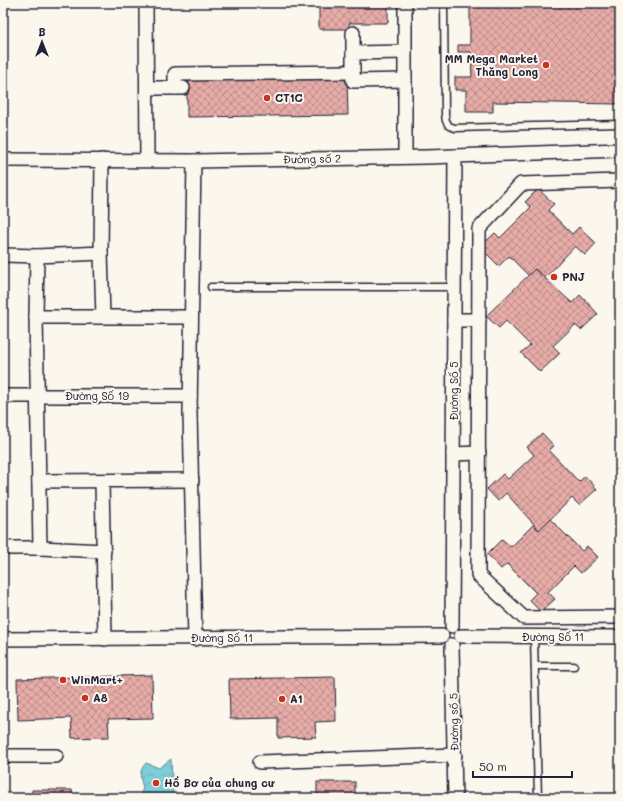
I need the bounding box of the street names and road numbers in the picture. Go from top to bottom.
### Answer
street label: Đường số 2 [283,150,341,167]
street label: Đường Số 5 [446,361,461,421]
street label: Đường Số 19 [65,388,130,403]
street label: Đường Số 11 [522,629,584,644]
street label: Đường Số 11 [191,630,253,645]
street label: Đường số 5 [445,693,462,751]

